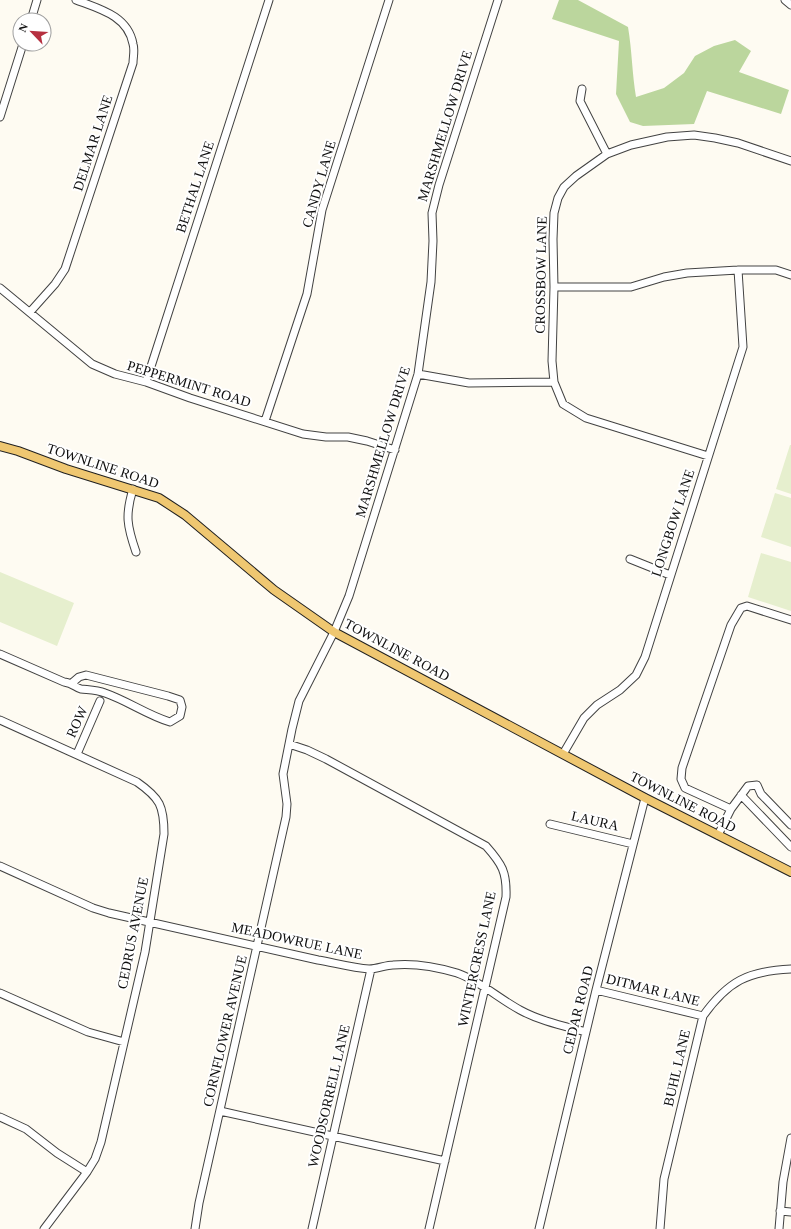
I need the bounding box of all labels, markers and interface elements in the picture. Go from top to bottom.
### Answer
north arrow [12,12,52,52]
text: N [16,22,30,34]
street label: MARSHMELLOW DRIVE [415,49,475,203]
street label: DELMAR LANE [70,93,116,193]
street label: BETHAL LANE [173,139,217,235]
street label: CANDY LANE [299,139,339,229]
street label: CROSSBOW LANE [532,216,550,334]
street label: PEPPERMINT ROAD [125,358,253,410]
street label: MARSHMELLOW DRIVE [353,365,413,519]
street label: TOWNLINE ROAD [45,441,161,491]
street label: LONGBOW LANE [649,467,697,579]
street label: TOWNLINE ROAD [342,616,452,684]
street label: ROW [64,703,91,740]
street label: TOWNLINE ROAD [628,769,738,835]
street label: LAURA [570,808,621,834]
street label: CEDRUS AVENUE [115,876,151,990]
street label: WINTERCRESS LANE [455,890,499,1028]
street label: MEADOWRUE LANE [230,920,364,962]
street label: CORNFLOWER AVENUE [200,954,250,1108]
street label: CEDAR ROAD [560,964,596,1056]
street label: DITMAR LANE [605,971,701,1009]
street label: WOODSORRELL LANE [305,1023,353,1169]
street label: BUHL LANE [661,1028,693,1108]

